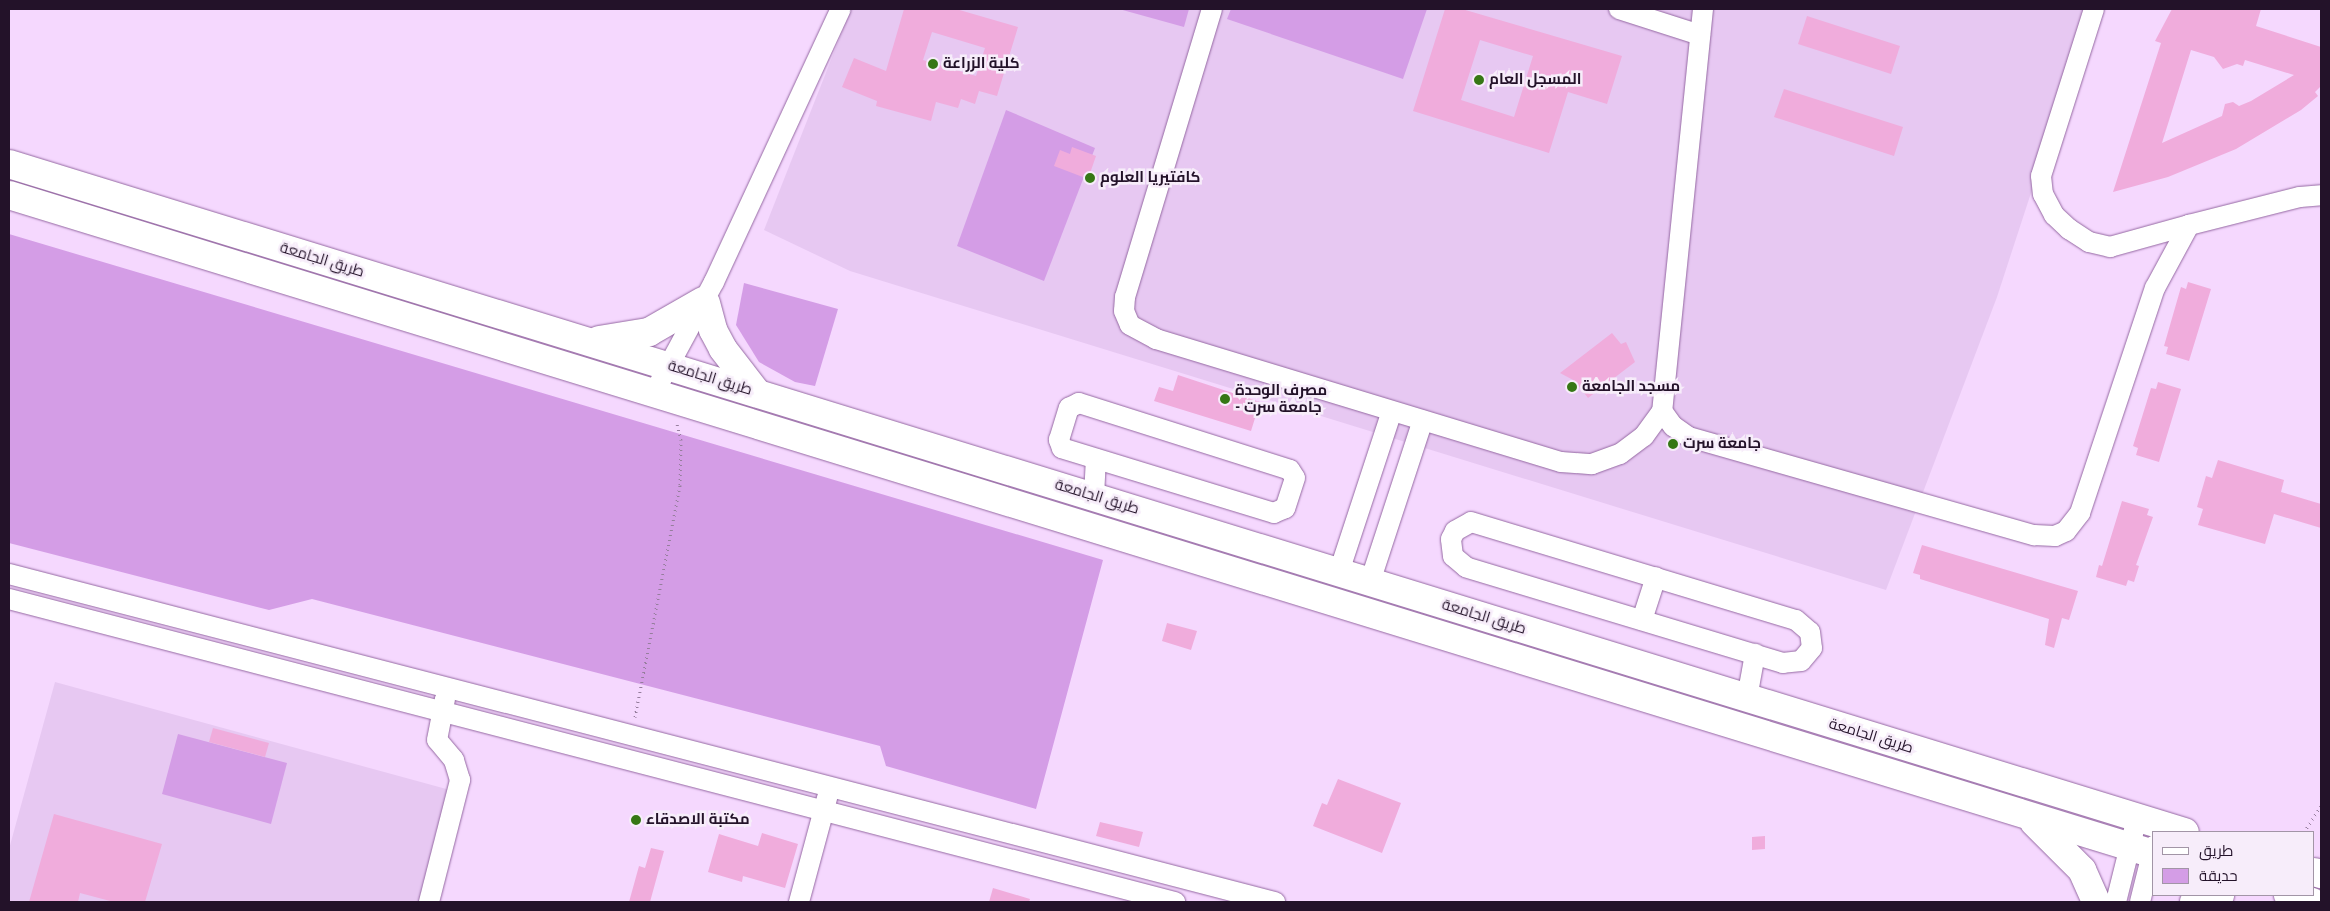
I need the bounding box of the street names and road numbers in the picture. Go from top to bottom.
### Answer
street label: طريق الجامعة [278,239,366,281]
street label: طريق الجامعة [666,357,754,399]
street label: طريق الجامعة [1053,476,1141,518]
street label: طريق الجامعة [1440,596,1528,638]
street label: طريق الجامعة [1827,715,1915,757]

